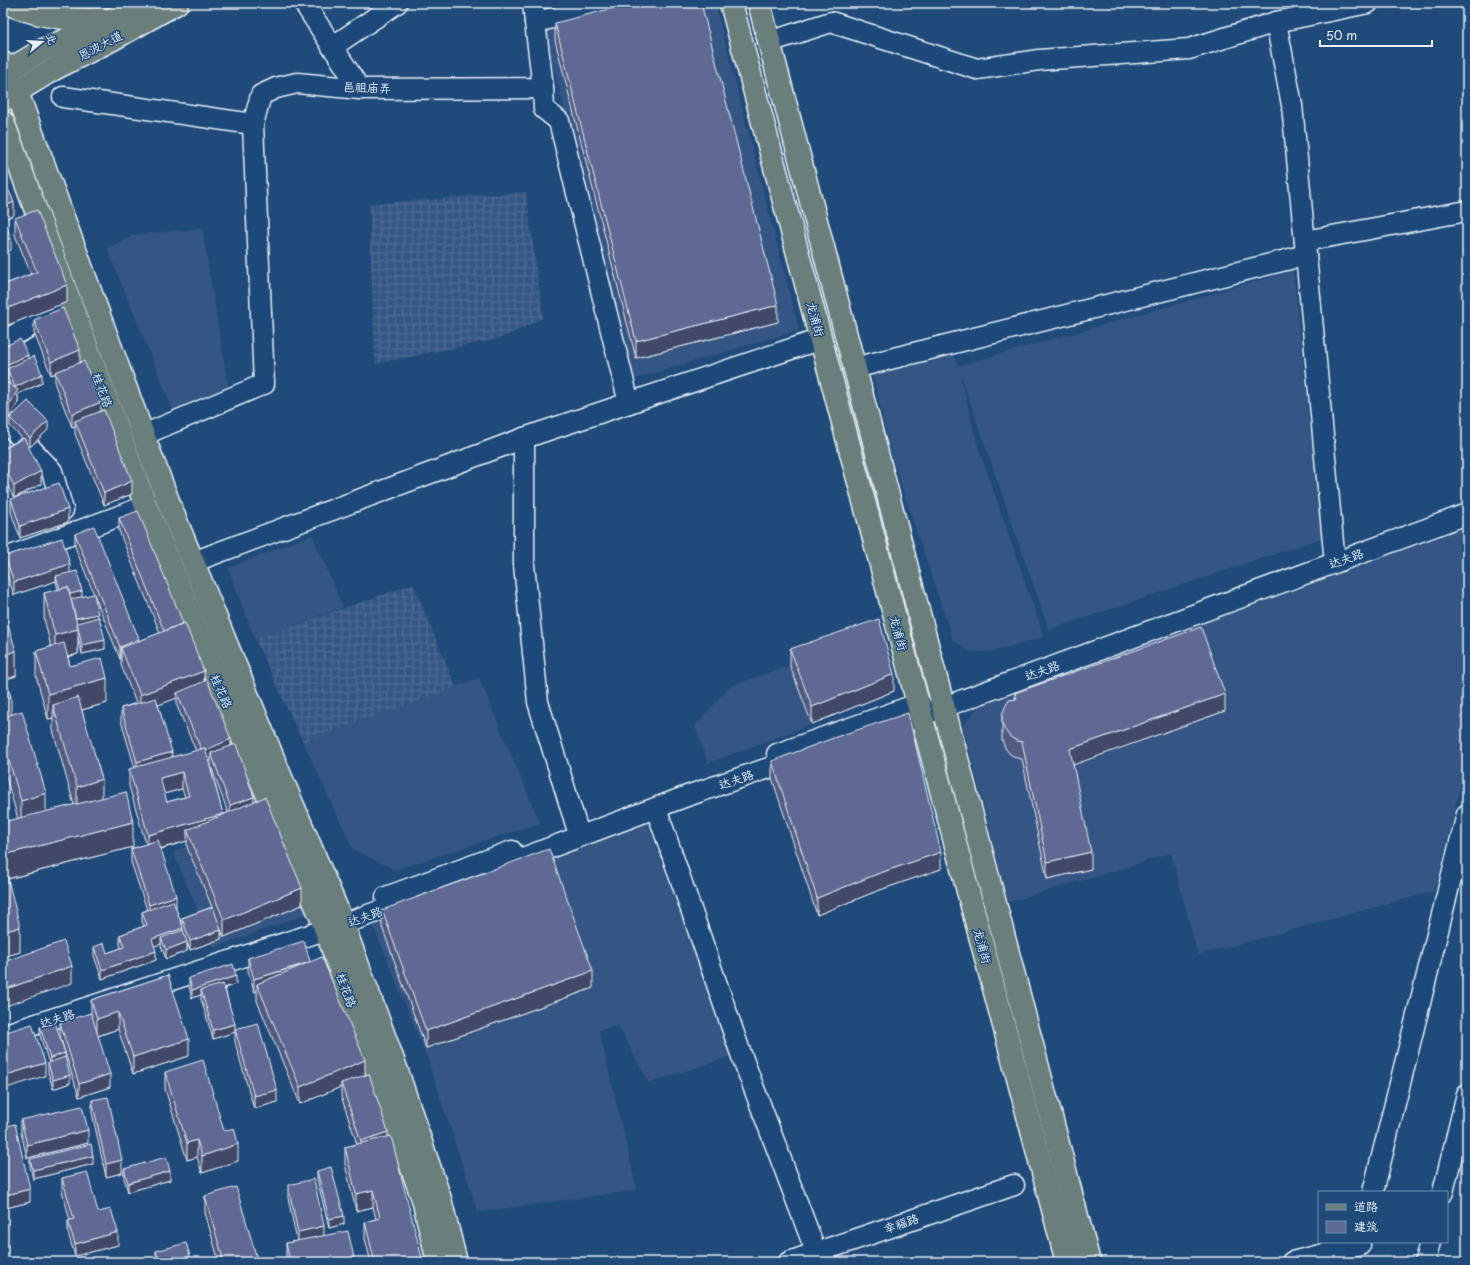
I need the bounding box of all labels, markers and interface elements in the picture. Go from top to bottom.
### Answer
north arrow [22,22,62,62]
scale bar [1320,22,1432,48]
street label: 恩波大道 [75,26,125,64]
text: 50 m [1326,26,1357,44]
text: 北 [42,31,62,47]
street label: 邑祖庙弄 [343,77,391,97]
street label: 龙浦街 [803,299,829,339]
street label: 桂花路 [88,370,118,410]
street label: 达夫路 [1326,543,1366,573]
street label: 龙浦街 [886,613,912,653]
street label: 达夫路 [1022,655,1062,685]
street label: 桂花路 [207,671,237,711]
street label: 达夫路 [716,765,756,793]
street label: 达夫路 [345,901,385,931]
street label: 龙浦街 [970,926,996,966]
street label: 桂花路 [332,970,362,1010]
street label: 达夫路 [37,1004,77,1032]
legend [1318,1191,1448,1243]
text: 道路 [1354,1197,1378,1215]
street label: 幸福路 [881,1209,921,1237]
text: 建筑 [1354,1217,1378,1235]

